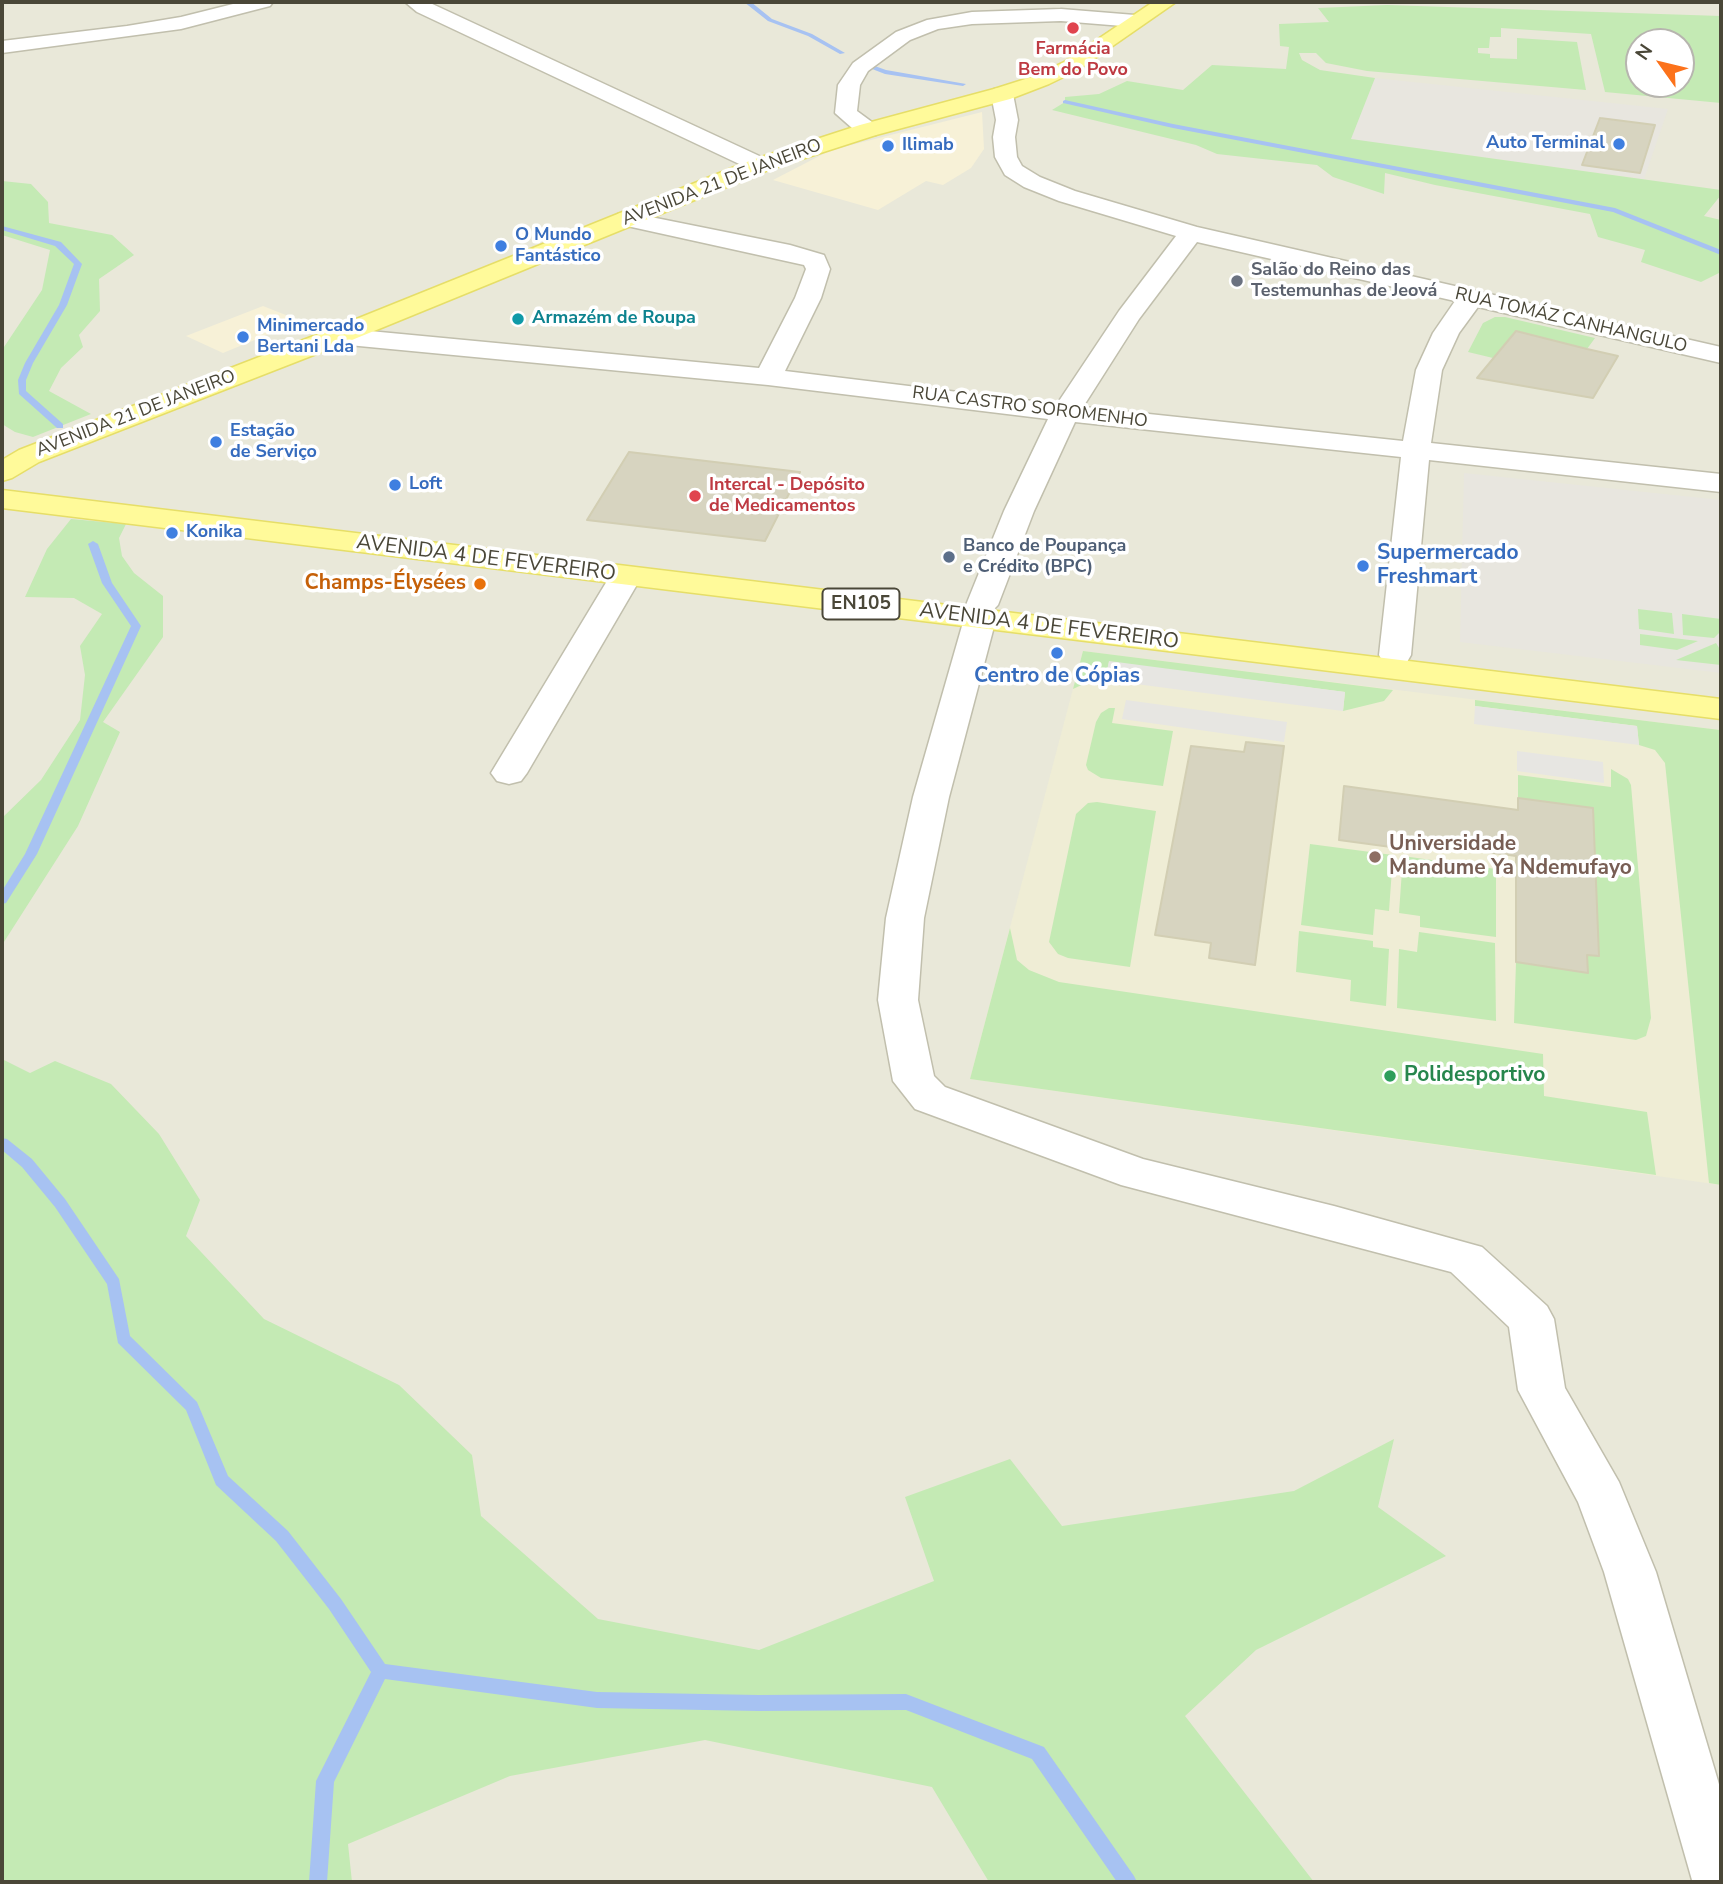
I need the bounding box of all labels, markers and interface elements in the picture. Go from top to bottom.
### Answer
marker: Farmácia Bem do Povo [1065,20,1081,36]
north arrow [1625,28,1695,98]
place label: Farmácia Bem do Povo [1018,39,1128,82]
text: N [1629,39,1659,66]
place label: Auto Terminal [1486,133,1605,155]
street label: AVENIDA 21 DE JANEIRO [619,135,825,231]
place label: Ilimab [902,135,954,157]
marker: Auto Terminal [1611,136,1627,152]
marker: Ilimab [880,138,896,154]
place label: O Mundo Fantástico [515,225,601,268]
marker: O Mundo Fantástico [493,238,509,254]
place label: Salão do Reino das Testemunhas de Jeová [1251,260,1437,302]
marker: Salão do Reino das Testemunhas de Jeová [1229,273,1245,289]
street label: RUA TOMÁZ CANHANGULO [1453,284,1689,358]
place label: Armazém de Roupa [532,308,696,330]
marker: Armazém de Roupa [510,311,526,327]
place label: Minimercado Bertani Lda [257,316,364,358]
marker: Minimercado Bertani Lda [235,329,251,345]
street label: AVENIDA 21 DE JANEIRO [33,366,239,462]
street label: RUA CASTRO SOROMENHO [911,383,1149,433]
place label: Estação de Serviço [230,421,317,464]
marker: Estação de Serviço [208,434,224,450]
place label: Loft [409,474,442,496]
place label: Intercal - Depósito de Medicamentos [709,475,865,518]
marker: Loft [387,477,403,493]
marker: Intercal - Depósito de Medicamentos [687,488,703,504]
place label: Konika [186,522,243,544]
marker: Konika [164,525,180,541]
street label: AVENIDA 4 DE FEVEREIRO [355,531,617,587]
place label: Banco de Poupança e Crédito (BPC) [963,536,1126,578]
place label: Supermercado Freshmart [1377,541,1519,591]
marker: Banco de Poupança e Crédito (BPC) [941,549,957,565]
marker: Supermercado Freshmart [1355,558,1371,574]
place label: Champs-Élysées [305,571,466,597]
marker: Champs-Élysées [472,576,488,592]
road number: EN105 [822,589,900,620]
street label: AVENIDA 4 DE FEVEREIRO [918,599,1180,655]
marker: Centro de Cópias [1049,645,1065,661]
place label: Centro de Cópias [974,664,1140,690]
place label: Universidade Mandume Ya Ndemufayo [1389,832,1632,882]
marker: Universidade Mandume Ya Ndemufayo [1367,849,1383,865]
place label: Polidesportivo [1404,1063,1545,1089]
marker: Polidesportivo [1382,1068,1398,1084]

